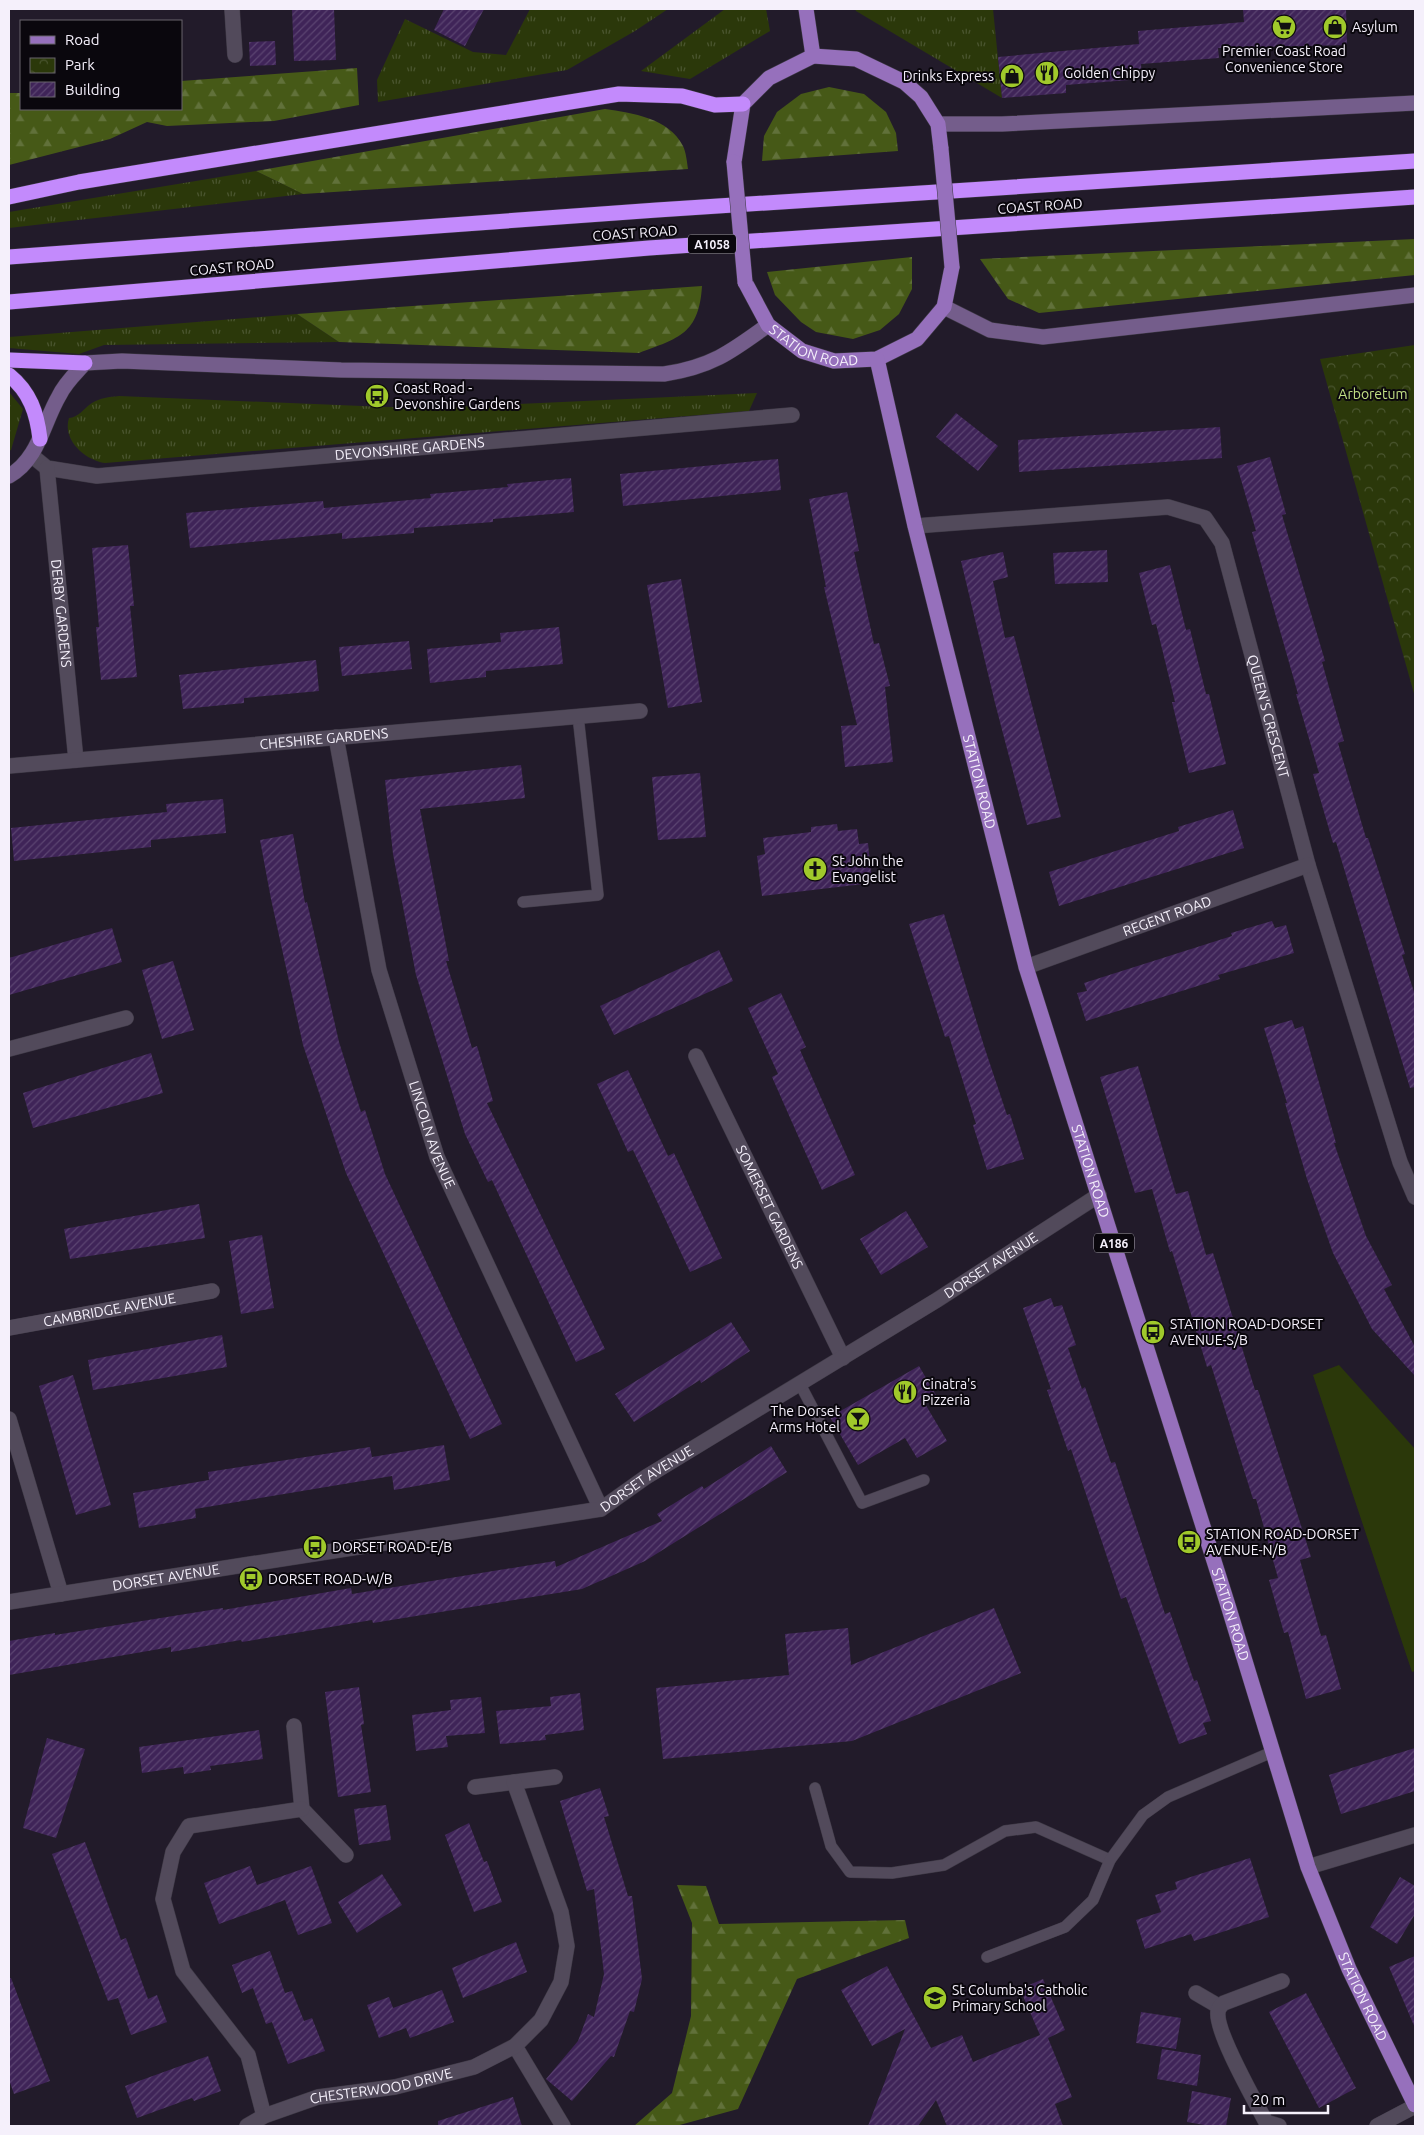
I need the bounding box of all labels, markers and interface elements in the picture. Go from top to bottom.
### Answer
supermarket icon: Premier Coast Road Convenience Store [1271,14,1297,40]
shop icon: Asylum [1322,14,1348,40]
place label: Asylum [1352,19,1398,35]
legend [20,20,182,110]
text: Road [65,31,100,48]
place label: Premier Coast Road Convenience Store [1222,43,1346,75]
text: Park [65,56,95,73]
restaurant icon: Golden Chippy [1034,60,1060,86]
shop icon: Drinks Express [999,63,1025,89]
place label: Golden Chippy [1064,65,1156,81]
place label: Drinks Express [903,68,994,84]
text: Building [65,81,120,98]
street label: COAST ROAD [997,195,1083,217]
street label: COAST ROAD [592,222,678,244]
road number: A1058 [688,234,736,253]
street label: COAST ROAD [189,255,275,279]
street label: STATION ROAD [766,321,859,370]
place label: Coast Road - Devonshire Gardens [394,380,520,412]
bus stop icon: Coast Road - Devonshire Gardens [364,383,390,409]
park label: Arboretum [1338,386,1408,402]
street label: DEVONSHIRE GARDENS [334,434,485,463]
street label: DERBY GARDENS [48,558,75,668]
street label: QUEEN'S CRESCENT [1244,653,1292,780]
street label: CHESHIRE GARDENS [259,725,389,752]
street label: STATION ROAD [960,733,999,831]
place label: St John the Evangelist [832,853,904,885]
church icon: St John the Evangelist [802,856,828,882]
street label: REGENT ROAD [1121,893,1214,939]
street label: LINCOLN AVENUE [406,1079,459,1191]
street label: STATION ROAD [1068,1123,1113,1220]
street label: SOMERSET GARDENS [733,1143,806,1271]
street label: DORSET AVENUE [941,1229,1041,1301]
road number: A186 [1094,1234,1134,1252]
street label: CAMBRIDGE AVENUE [42,1290,177,1330]
place label: STATION ROAD-DORSET AVENUE-S/B [1170,1316,1323,1348]
bus stop icon: STATION ROAD-DORSET AVENUE-S/B [1140,1319,1166,1345]
place label: Cinatra's Pizzeria [922,1376,976,1408]
restaurant icon: Cinatra's Pizzeria [892,1379,918,1405]
place label: The Dorset Arms Hotel [769,1403,840,1435]
bar icon: The Dorset Arms Hotel [845,1406,871,1432]
street label: DORSET AVENUE [597,1442,696,1515]
place label: STATION ROAD-DORSET AVENUE-N/B [1206,1526,1359,1558]
bus stop icon: STATION ROAD-DORSET AVENUE-N/B [1176,1529,1202,1555]
bus stop icon: DORSET ROAD-E/B [302,1534,328,1560]
place label: DORSET ROAD-E/B [332,1539,452,1555]
street label: DORSET AVENUE [111,1561,221,1594]
bus stop icon: DORSET ROAD-W/B [238,1566,264,1592]
street label: STATION ROAD [1209,1566,1253,1663]
place label: DORSET ROAD-W/B [268,1571,393,1587]
street label: STATION ROAD [1335,1950,1391,2044]
place label: St Columba's Catholic Primary School [952,1982,1088,2014]
school or university icon: St Columba's Catholic Primary School [922,1985,948,2011]
street label: CHESTERWOOD DRIVE [307,2065,454,2107]
scale bar [1244,2082,1328,2114]
text: 20 m [1252,2091,1285,2108]

